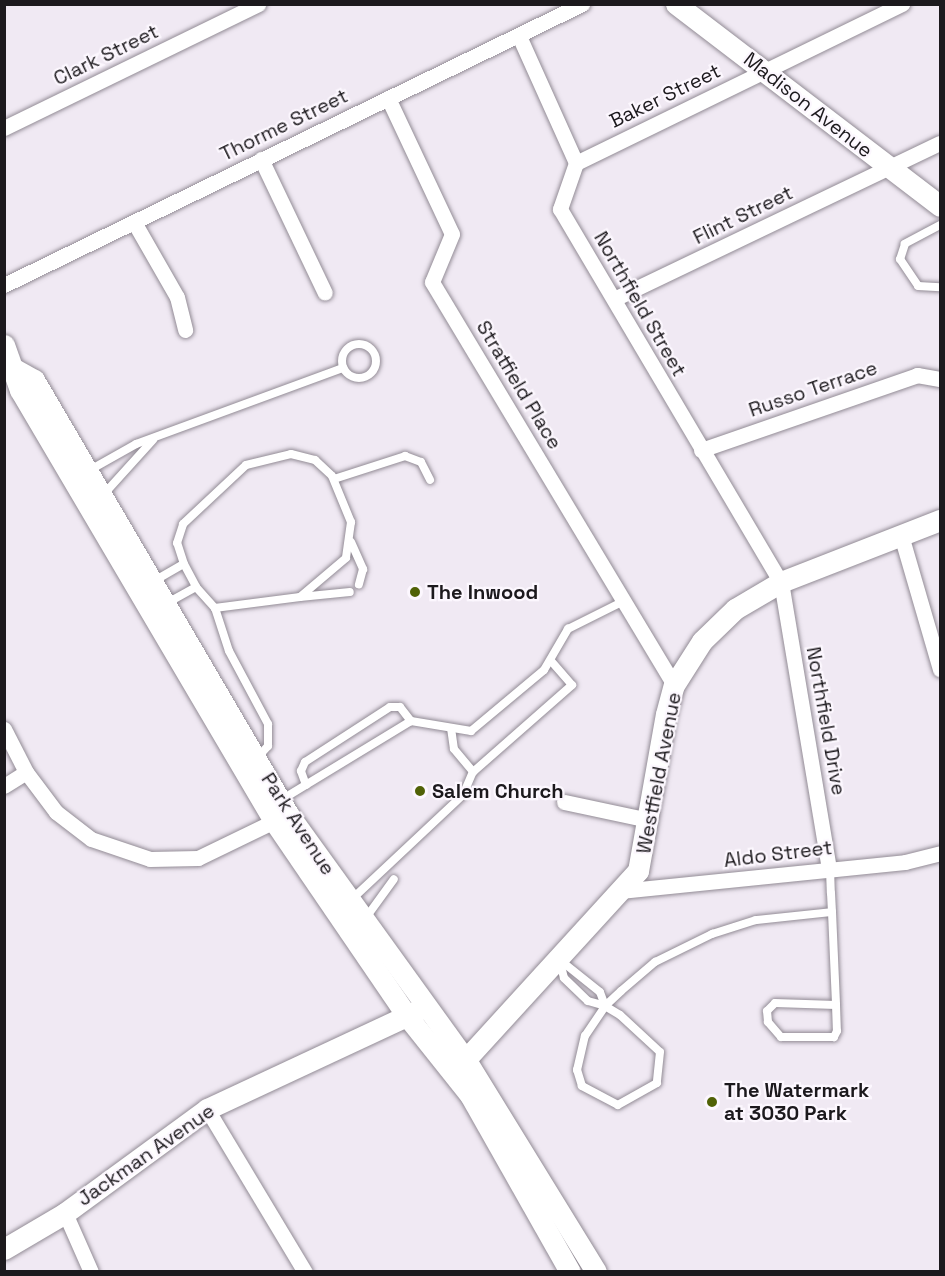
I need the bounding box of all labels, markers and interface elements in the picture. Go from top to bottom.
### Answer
street label: Clark Street [50,19,162,91]
street label: Madison Avenue [739,47,877,163]
street label: Baker Street [606,59,724,133]
street label: Thorme Street [216,84,352,166]
street label: Flint Street [689,181,797,249]
street label: Northfield Street [589,227,691,381]
street label: Stratfield Place [471,316,567,454]
street label: Russo Terrace [745,356,881,422]
place label: The Inwood [427,580,538,604]
marker: The Inwood [408,585,422,599]
street label: Northfield Drive [801,645,851,797]
street label: Westfield Avenue [632,690,686,856]
street label: Park Avenue [256,768,340,880]
place label: Salem Church [432,779,564,803]
marker: Salem Church [413,784,427,798]
street label: Aldo Street [722,835,834,873]
place label: The Watermark at 3030 Park [724,1078,869,1125]
marker: The Watermark at 3030 Park [705,1095,719,1109]
street label: Jackman Avenue [73,1099,219,1211]

